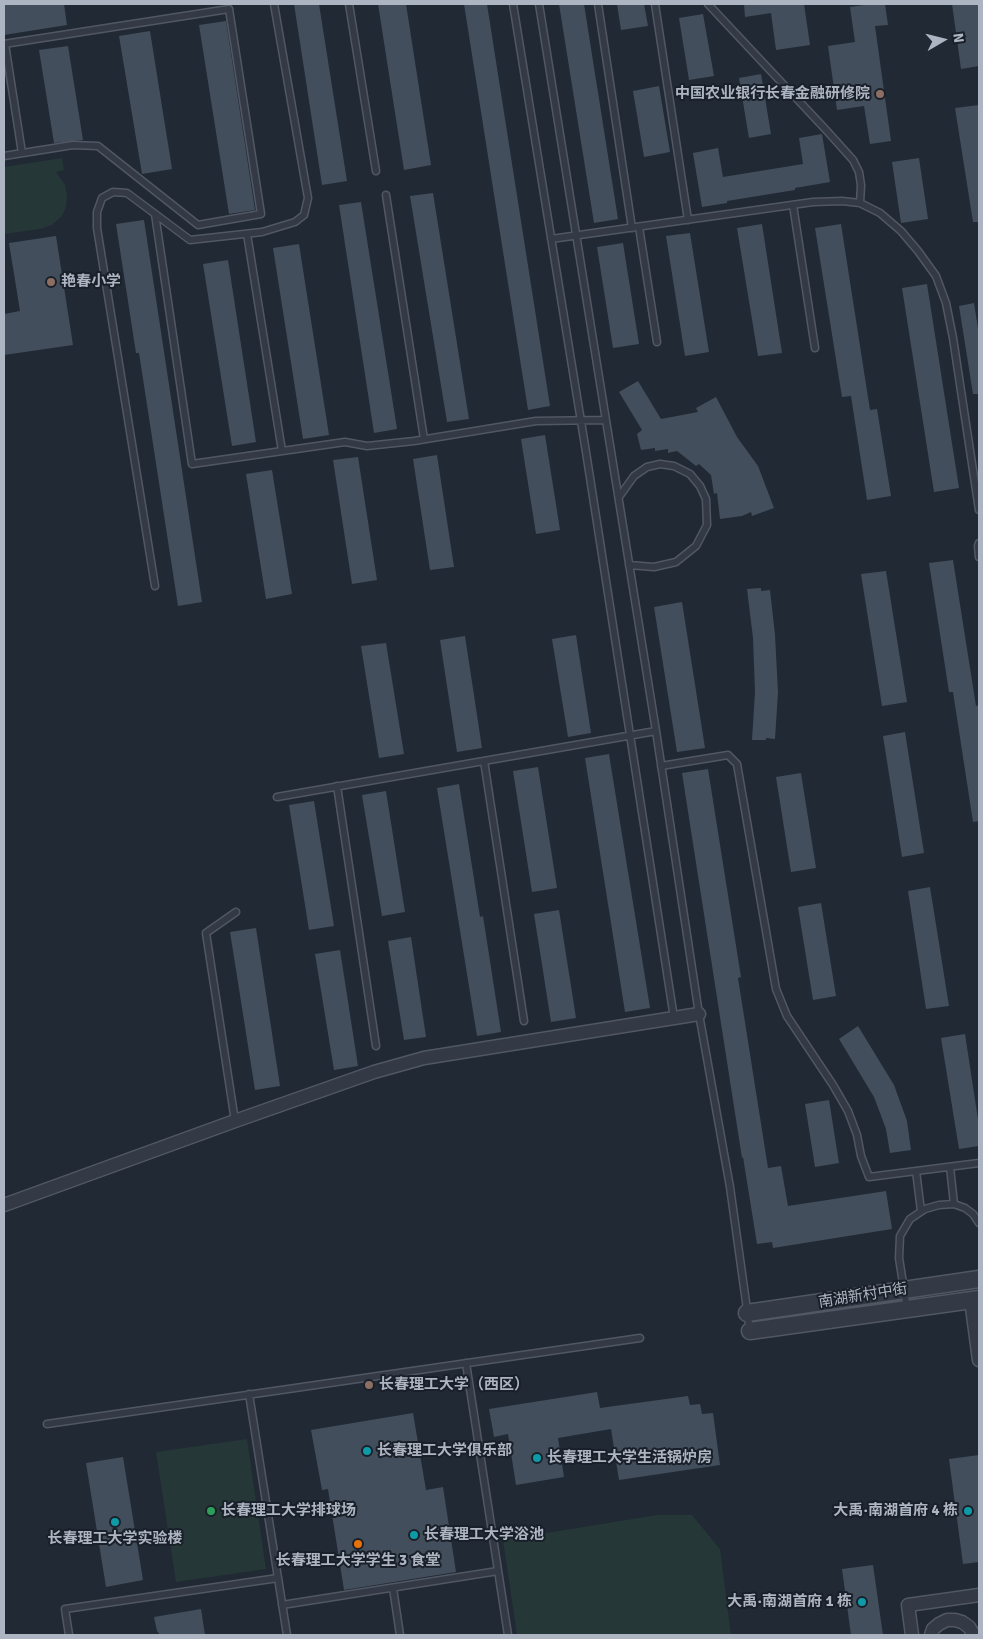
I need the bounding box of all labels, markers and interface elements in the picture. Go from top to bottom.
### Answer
north arrow [918,15,968,65]
text: N [949,32,967,44]
place label: 中国农业银行长春金融研修院 [675,85,870,103]
marker: 中国农业银行长春金融研修院 [874,88,886,100]
place label: 艳春小学 [61,273,121,291]
marker: 艳春小学 [45,276,57,288]
street label: 南湖新村中街 [817,1280,909,1312]
place label: 长春理工大学（西区） [379,1376,529,1394]
marker: 长春理工大学（西区） [363,1379,375,1391]
place label: 长春理工大学俱乐部 [377,1442,512,1460]
marker: 长春理工大学俱乐部 [361,1445,373,1457]
place label: 长春理工大学生活锅炉房 [547,1449,712,1467]
marker: 长春理工大学生活锅炉房 [531,1452,543,1464]
place label: 长春理工大学排球场 [221,1502,356,1520]
place label: 大禹·南湖首府 4 栋 [833,1502,958,1520]
marker: 长春理工大学排球场 [205,1505,217,1517]
marker: 大禹·南湖首府 4 栋 [962,1505,974,1517]
marker: 长春理工大学实验楼 [109,1516,121,1528]
place label: 长春理工大学浴池 [424,1526,544,1544]
marker: 长春理工大学浴池 [408,1529,420,1541]
place label: 长春理工大学实验楼 [48,1530,182,1548]
marker: 长春理工大学学生 3 食堂 [352,1538,364,1550]
place label: 长春理工大学学生 3 食堂 [276,1552,440,1570]
place label: 大禹·南湖首府 1 栋 [727,1593,852,1611]
marker: 大禹·南湖首府 1 栋 [856,1596,868,1608]

